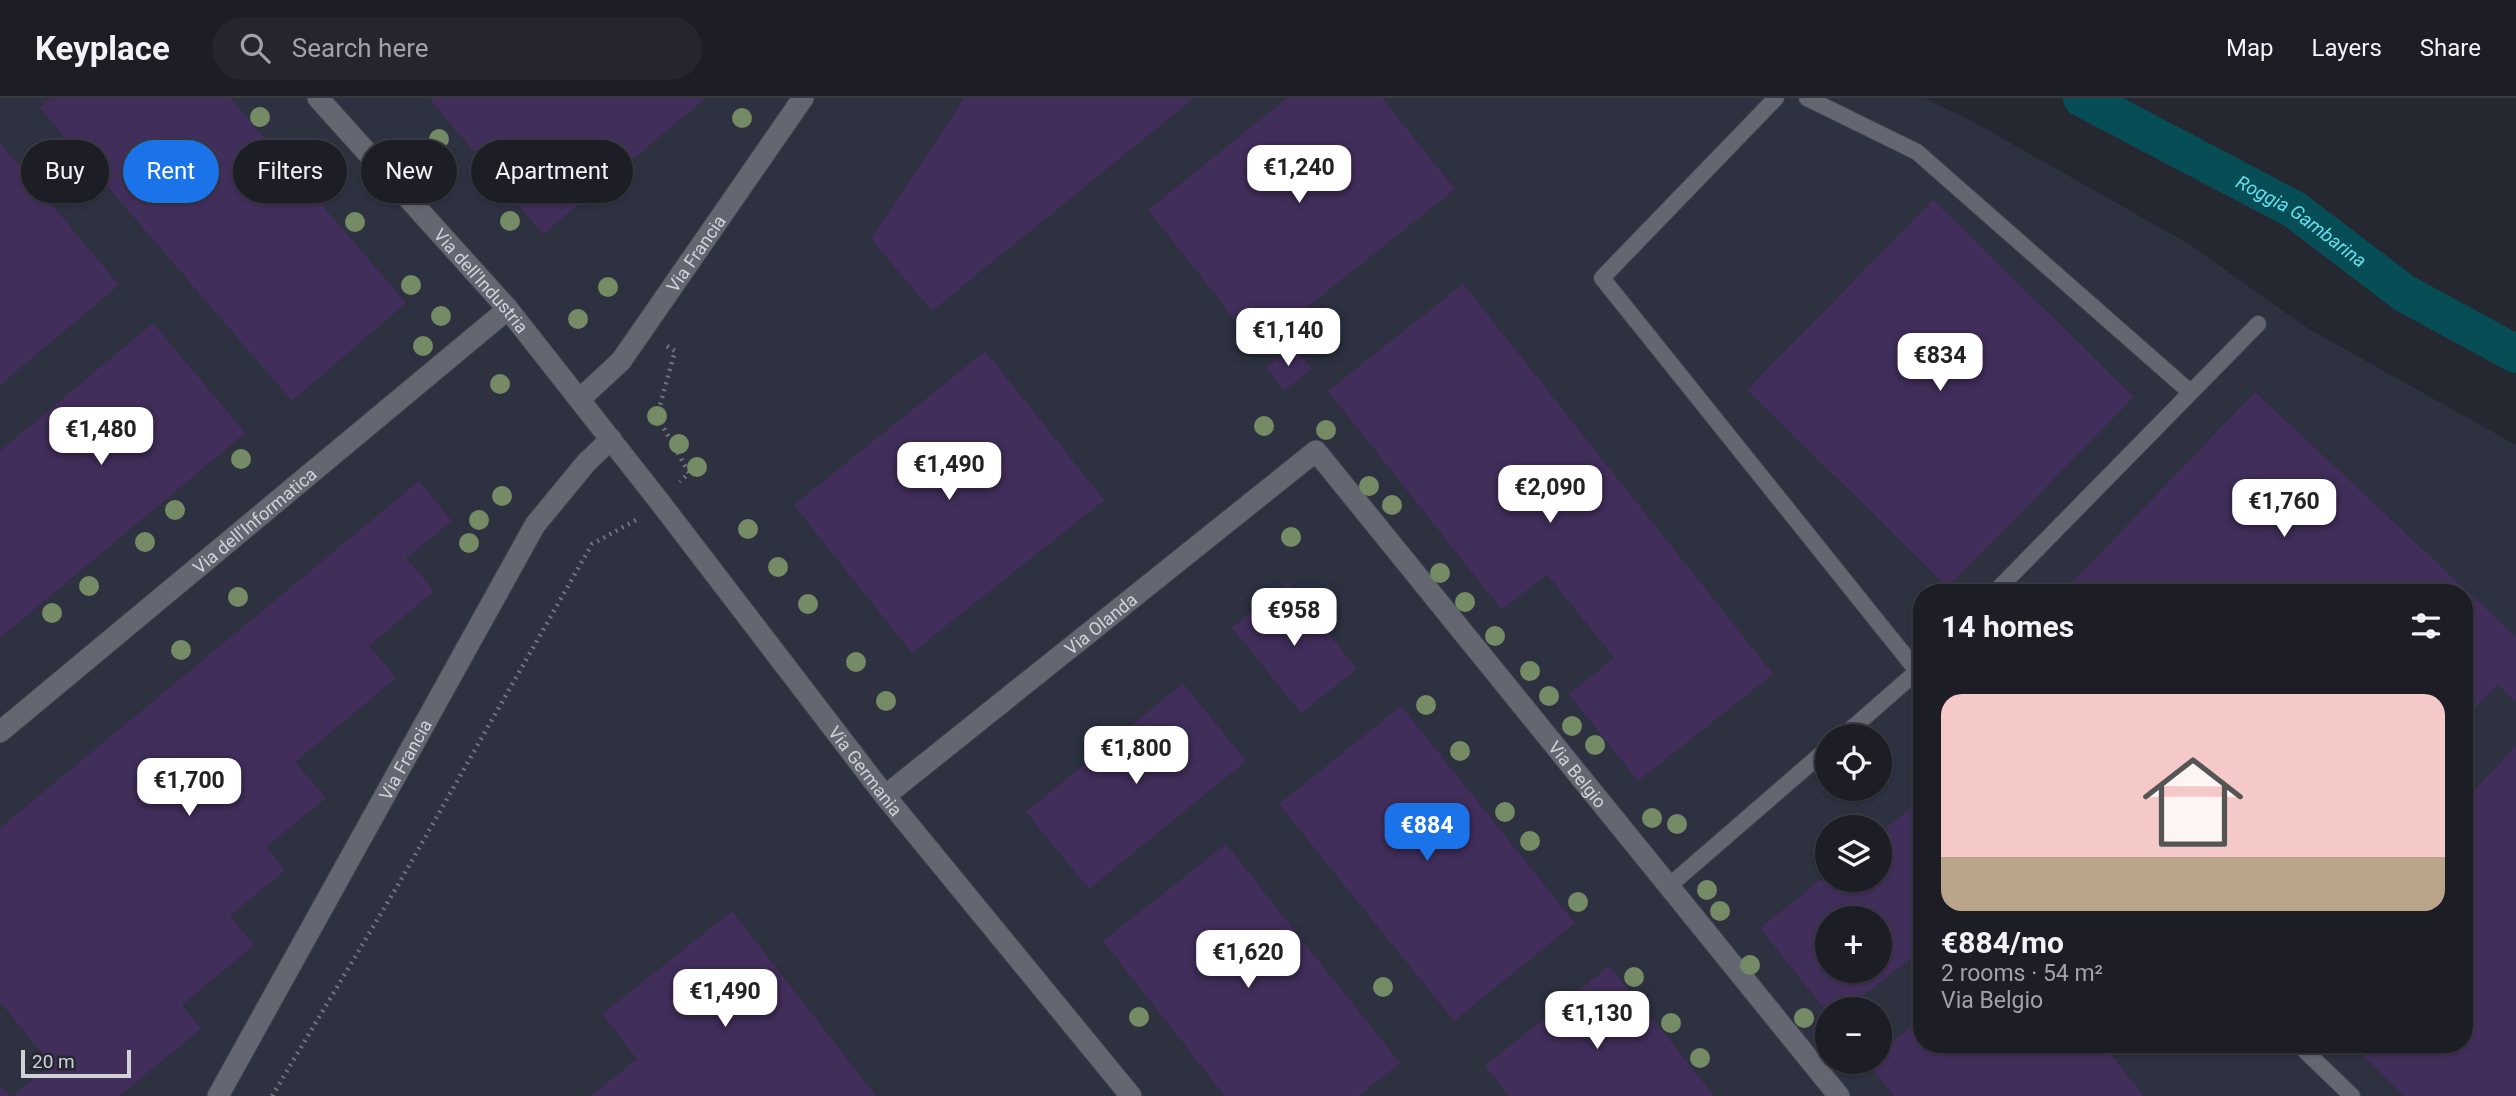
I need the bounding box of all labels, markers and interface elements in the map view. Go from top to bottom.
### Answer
search box [212,17,702,80]
text: Keyplace [35,29,170,68]
icon: search [236,29,274,67]
text: Search here [292,33,429,63]
text: Map [2226,34,2274,62]
text: Layers [2312,34,2382,62]
text: Share [2420,34,2481,62]
chip: Buy [21,140,109,203]
chip: Rent [123,140,219,203]
chip: Filters [233,140,347,203]
chip: New [361,140,457,203]
chip: Apartment [471,140,633,203]
pin: €1,240 [1242,146,1356,205]
text: €1,240 [1263,154,1335,181]
water label: Roggia Gambarina [2232,170,2371,272]
street label: Via Francia [662,211,730,296]
street label: Via dell'Industria [430,224,533,337]
pin: €1,140 [1231,308,1345,368]
text: €1,140 [1252,317,1324,344]
pin: €834 [1899,334,1981,393]
text: €834 [1914,342,1966,369]
pin: €1,480 [44,408,158,467]
text: €1,480 [65,416,137,443]
pin: €1,490 [892,442,1006,502]
text: €1,490 [913,451,985,478]
street label: Via dell'Informatica [188,463,320,578]
pin: €2,090 [1493,466,1607,525]
text: €2,090 [1514,474,1586,501]
pin: €1,760 [2227,480,2341,539]
text: €1,760 [2248,488,2320,515]
street label: Via Olanda [1060,588,1141,659]
pin: €958 [1253,588,1335,648]
text: €958 [1268,597,1320,624]
icon: filters [2407,607,2445,645]
text: 14 homes [1941,609,2074,644]
street label: Via Francia [374,715,436,803]
street label: Via Germania [825,722,907,820]
map controls [1815,724,1892,1074]
button: locate [1815,724,1892,801]
pin: €1,800 [1079,726,1193,786]
text: €1,800 [1100,735,1172,762]
street label: Via Belgio [1545,736,1611,812]
icon: home [2130,739,2256,865]
pin: €1,700 [132,758,246,818]
text: €1,700 [153,767,225,794]
pin: €884 [1386,804,1468,863]
text: €884 [1401,812,1453,839]
button: layers [1815,815,1892,892]
button: + [1815,906,1892,983]
text: €884/mo [1941,925,2064,960]
pin: €1,620 [1191,930,1305,990]
text: €1,620 [1212,939,1284,966]
text: 2 rooms · 54 m² [1941,960,2103,987]
pin: €1,490 [668,970,782,1029]
text: €1,490 [689,978,761,1005]
text: Via Belgio [1941,987,2043,1014]
pin: €1,130 [1540,992,1654,1051]
button: − [1815,997,1892,1074]
text: €1,130 [1561,1000,1633,1027]
scale bar [21,1047,131,1079]
text: 20 m [32,1050,75,1073]

